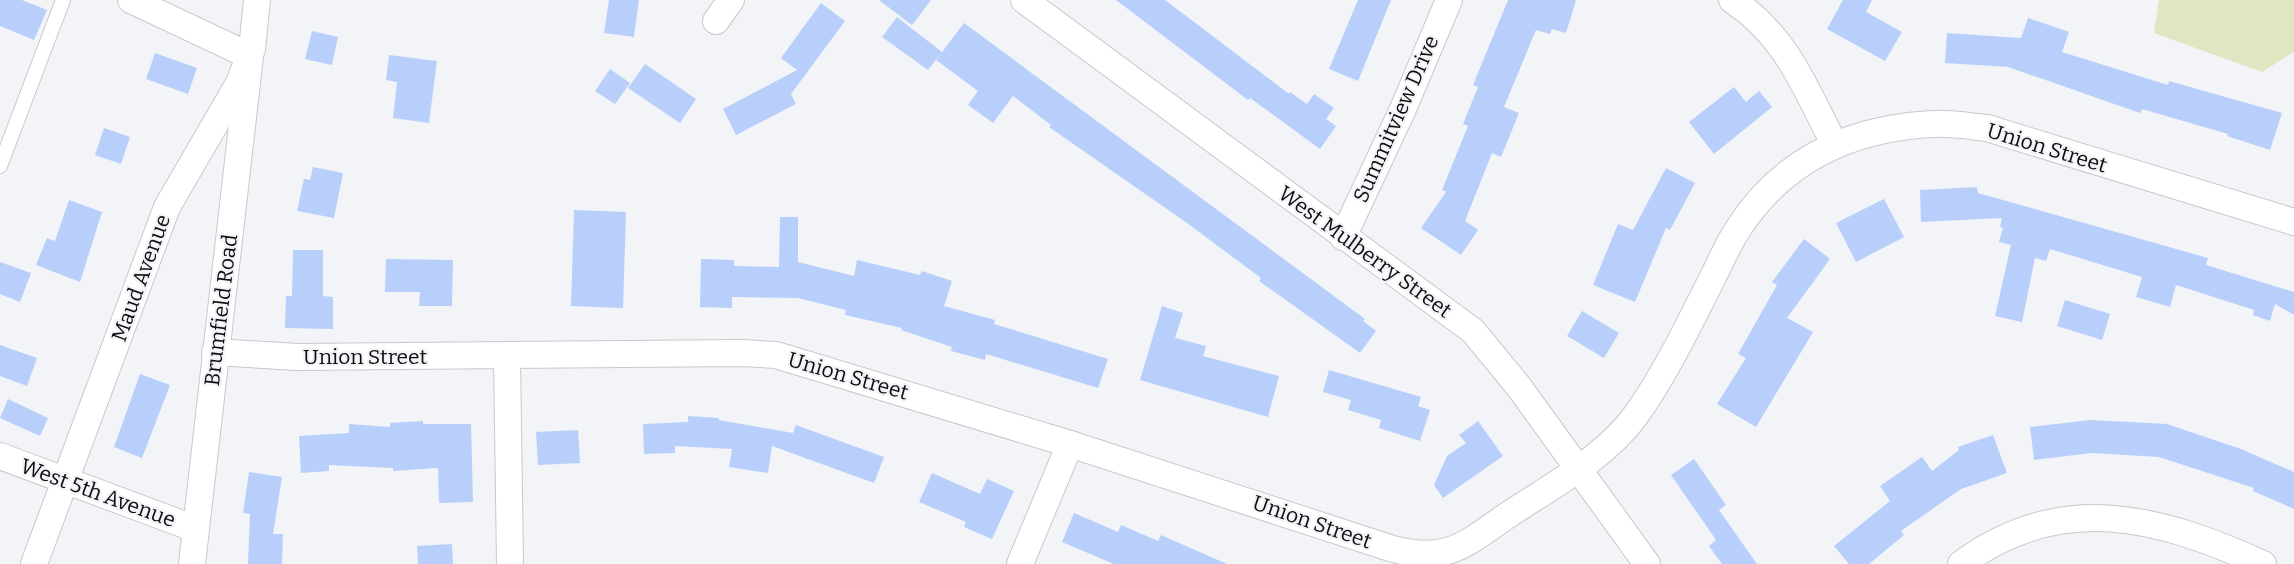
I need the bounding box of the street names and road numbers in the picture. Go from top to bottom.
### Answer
street label: Summitview Drive [1348,31,1444,207]
street label: Union Street [1984,117,2111,179]
street label: West Mulberry Street [1273,180,1457,324]
street label: Maud Avenue [106,211,176,345]
street label: Brumfield Road [199,233,243,387]
street label: Union Street [303,344,427,370]
street label: Union Street [785,346,912,406]
street label: West 5th Avenue [17,453,179,533]
street label: Union Street [1249,490,1375,555]

